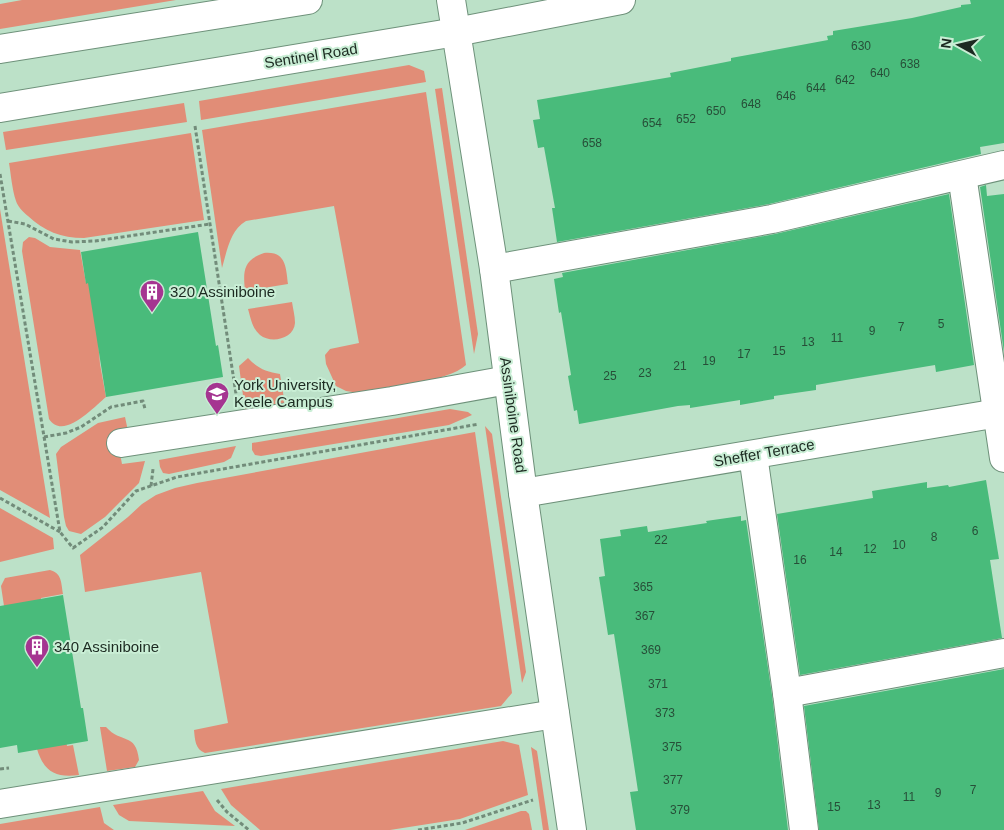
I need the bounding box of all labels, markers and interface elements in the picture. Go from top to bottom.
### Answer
north arrow [934,20,984,70]
text: N [937,37,955,49]
house number: 630 [851,39,871,53]
street label: Sentinel Road [263,40,359,71]
house number: 638 [900,57,920,71]
house number: 640 [870,66,890,80]
house number: 642 [835,73,855,87]
house number: 644 [806,81,826,95]
house number: 646 [776,89,796,103]
house number: 648 [741,97,761,111]
house number: 650 [706,104,726,118]
house number: 652 [676,112,696,126]
house number: 654 [642,116,662,130]
house number: 658 [582,136,602,150]
building icon: 320 Assiniboine [139,279,165,313]
place label: 320 Assiniboine [170,283,275,300]
house number: 5 [938,317,945,331]
house number: 7 [898,320,905,334]
house number: 9 [869,324,876,338]
house number: 11 [831,331,844,345]
house number: 13 [801,335,815,349]
house number: 15 [772,344,786,358]
house number: 17 [737,347,751,361]
house number: 19 [702,354,716,368]
street label: Assiniboine Road [497,356,530,474]
house number: 21 [673,359,687,373]
house number: 23 [638,366,652,380]
house number: 25 [603,369,617,383]
place label: York University, Keele Campus [234,376,337,410]
school or university icon: York University, Keele Campus [204,381,230,415]
street label: Sheffer Terrace [712,435,816,470]
house number: 6 [972,524,979,538]
house number: 8 [931,530,938,544]
house number: 22 [654,533,668,547]
house number: 10 [892,538,906,552]
house number: 12 [863,542,877,556]
house number: 14 [829,545,843,559]
house number: 16 [793,553,807,567]
house number: 365 [633,580,653,594]
house number: 367 [635,609,655,623]
building icon: 340 Assiniboine [24,634,50,668]
place label: 340 Assiniboine [54,638,159,655]
house number: 369 [641,643,661,657]
house number: 371 [648,677,668,691]
house number: 373 [655,706,675,720]
house number: 375 [662,740,682,754]
house number: 377 [663,773,683,787]
house number: 7 [970,783,977,797]
house number: 9 [935,786,942,800]
house number: 11 [903,790,916,804]
house number: 13 [867,798,881,812]
house number: 15 [827,800,841,814]
house number: 379 [670,803,690,817]

